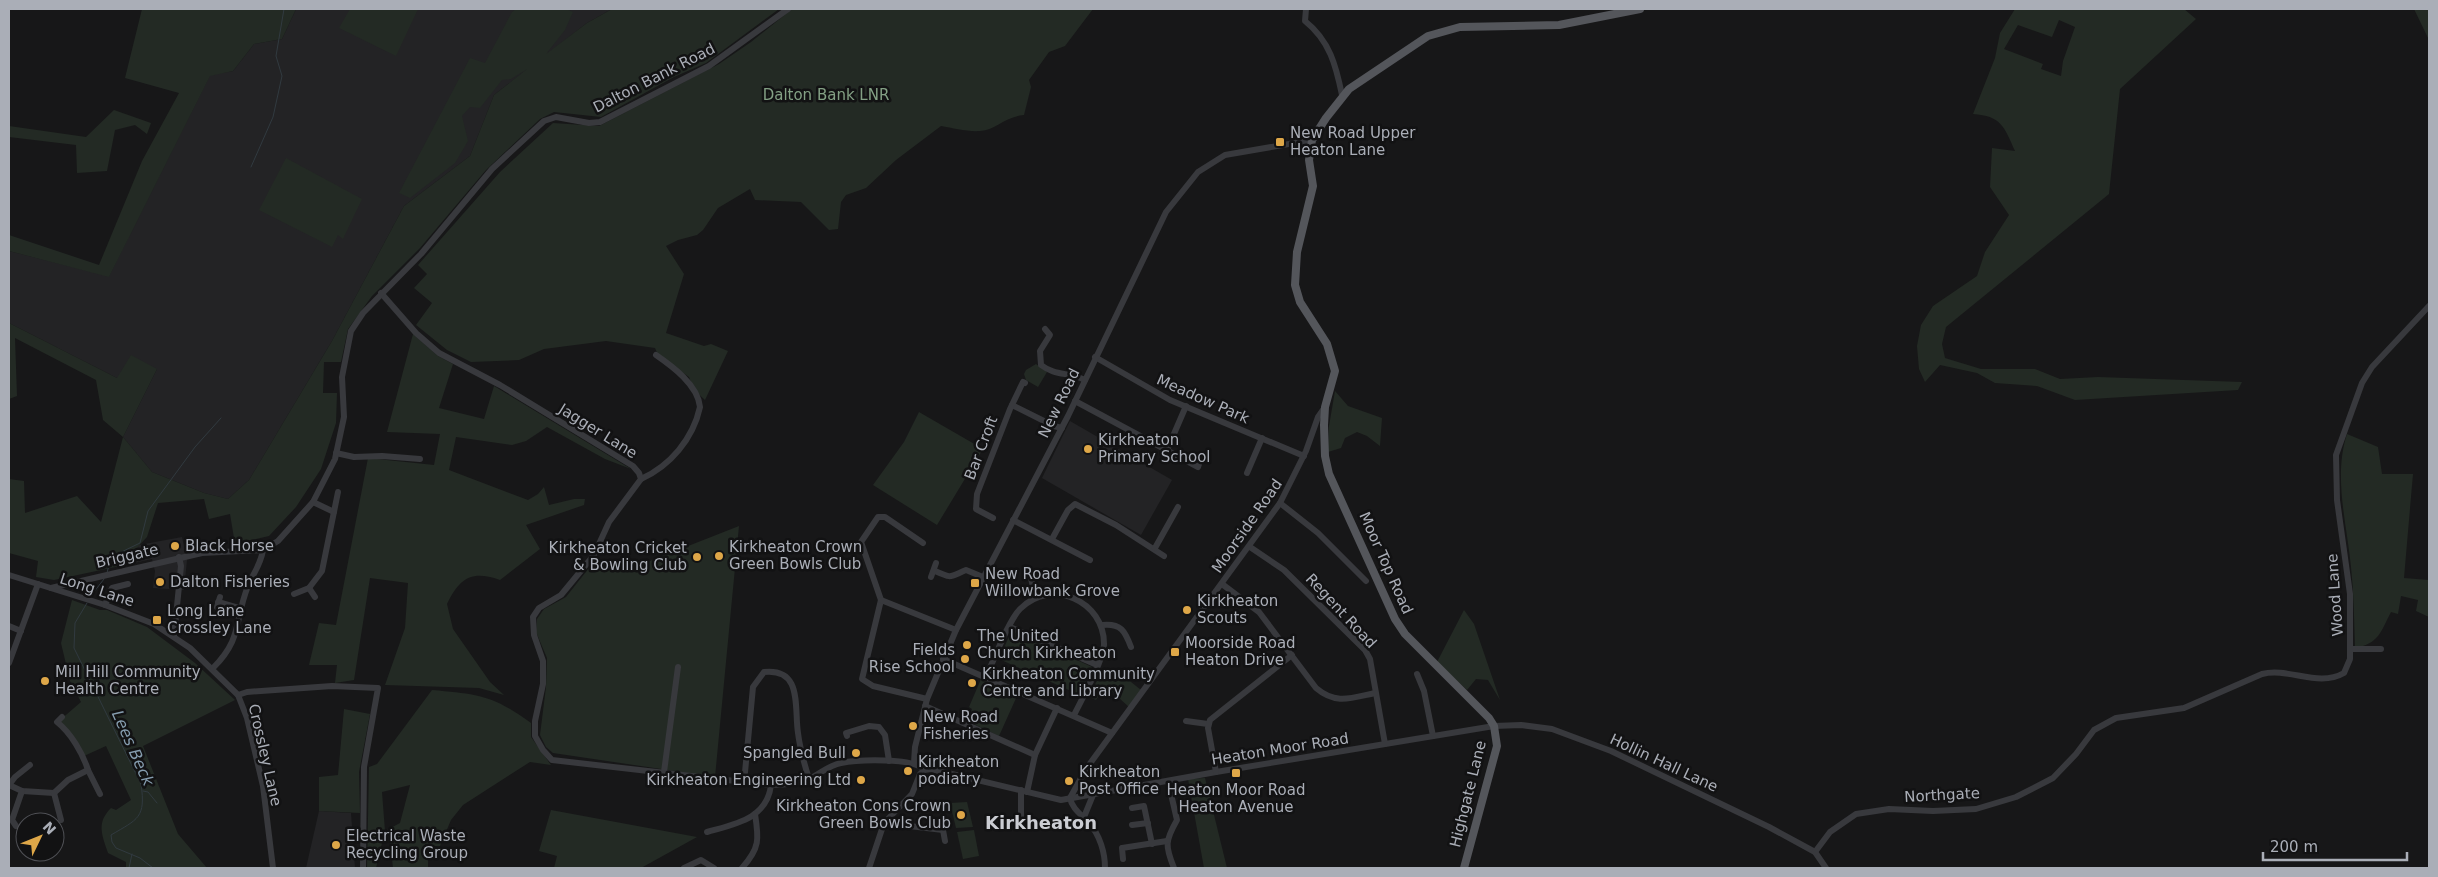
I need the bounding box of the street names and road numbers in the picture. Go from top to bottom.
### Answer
street label: Dalton Bank Road [590,39,718,117]
street label: New Road [1034,365,1084,441]
street label: Meadow Park [1154,371,1252,428]
street label: Jagger Lane [555,399,641,462]
street label: Bar Croft [961,413,1001,482]
street label: Moorside Road [1208,476,1286,576]
street label: Moor Top Road [1355,509,1417,617]
street label: Briggate [94,540,160,572]
street label: Wood Lane [2323,553,2347,637]
street label: Long Lane [57,569,137,611]
street label: Regent Road [1302,570,1380,652]
street label: Crossley Lane [244,702,286,808]
street label: Heaton Moor Road [1210,729,1350,769]
street label: Hollin Hall Lane [1607,730,1721,796]
street label: Highgate Lane [1446,739,1490,849]
street label: Northgate [1904,784,1980,806]

